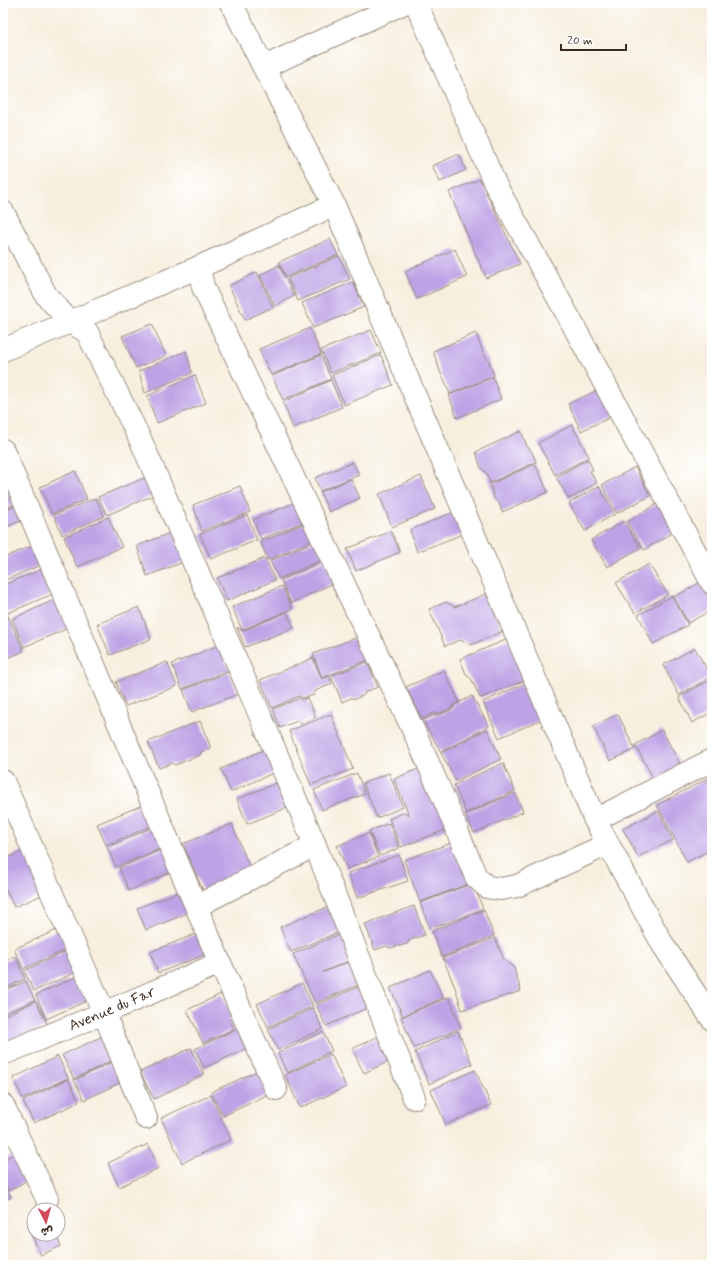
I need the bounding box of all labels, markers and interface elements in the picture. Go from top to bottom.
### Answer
scale bar [561,26,626,52]
text: 20 m [567,33,593,49]
street label: Avenue du Far [66,982,158,1036]
north arrow [26,1202,66,1242]
text: ش [40,1223,54,1239]

